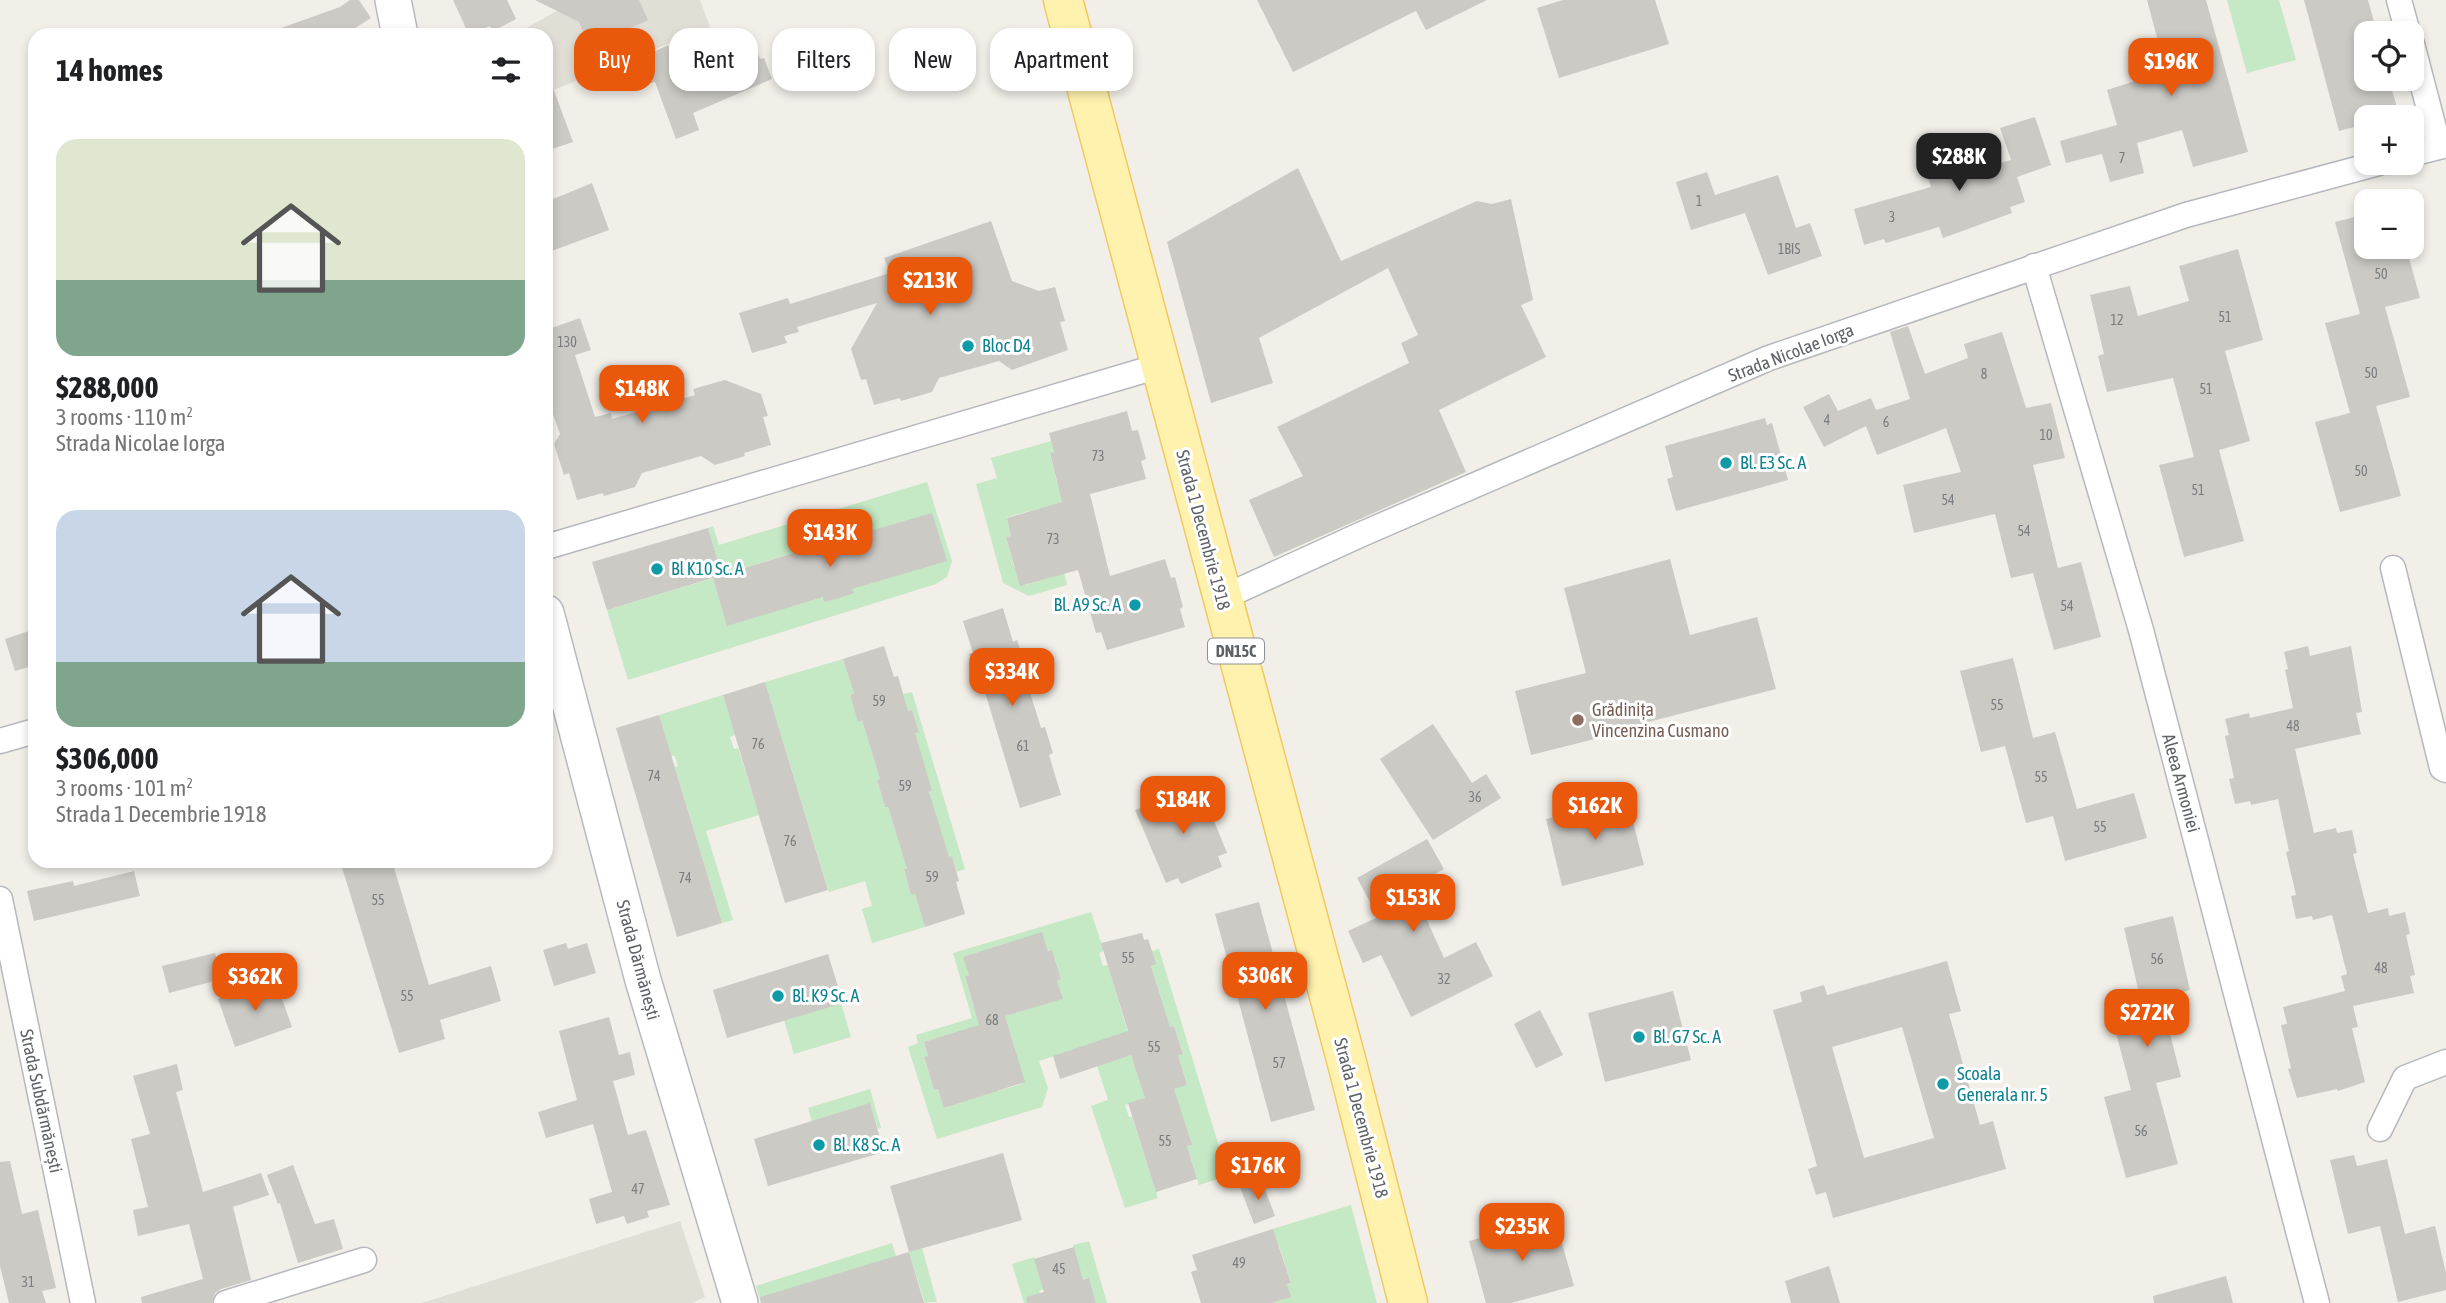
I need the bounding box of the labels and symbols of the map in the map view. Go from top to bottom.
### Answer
pin: $196K [2122,38,2220,98]
pin: $288K [1910,134,2008,193]
house number: 7 [2119,150,2125,166]
house number: 1 [1696,193,1702,209]
house number: 3 [1889,209,1895,225]
house number: 1BIS [1778,241,1800,257]
pin: $213K [881,258,979,317]
house number: 50 [2374,266,2388,282]
house number: 51 [2218,309,2232,325]
house number: 12 [2110,312,2124,328]
street label: Strada Nicolae Iorga [1725,319,1857,386]
house number: 130 [557,334,577,350]
place label: Bloc D4 [982,335,1031,356]
marker: Bloc D4 [960,338,976,354]
house number: 50 [2364,365,2378,381]
pin: $148K [593,366,691,425]
house number: 8 [1981,366,1988,382]
house number: 51 [2199,381,2213,397]
house number: 4 [1824,412,1831,428]
house number: 6 [1883,414,1890,430]
house number: 10 [2039,427,2053,443]
house number: 73 [1091,448,1105,464]
street label: Strada 1 Decembrie 1918 [1172,448,1235,612]
place label: Bl. E3 Sc. A [1740,452,1806,473]
marker: Bl. E3 Sc. A [1718,455,1734,471]
house number: 50 [2354,463,2368,479]
house number: 51 [2191,482,2205,498]
house number: 54 [1941,492,1955,508]
pin: $143K [781,510,879,569]
house number: 54 [2017,523,2031,539]
house number: 73 [1046,531,1060,547]
place label: Bl K10 Sc. A [671,558,744,579]
marker: Bl K10 Sc. A [649,561,665,577]
place label: Bl. A9 Sc. A [1054,594,1121,615]
marker: Bl. A9 Sc. A [1127,597,1143,613]
house number: 54 [2060,598,2074,614]
road number: DN15C [1208,638,1264,664]
pin: $334K [963,648,1061,708]
house number: 59 [872,693,886,709]
house number: 55 [1990,697,2004,713]
place label: Grădinița Vincenzina Cusmano [1592,699,1729,741]
marker: Grădinița Vincenzina Cusmano [1570,712,1586,728]
house number: 48 [2286,718,2300,734]
street label: Aleea Armoniei [2158,731,2205,834]
house number: 76 [751,736,765,752]
house number: 61 [1016,738,1030,754]
house number: 74 [647,768,661,784]
house number: 55 [2034,769,2048,785]
pin: $184K [1134,776,1232,836]
house number: 59 [898,778,912,794]
pin: $162K [1546,782,1644,842]
house number: 36 [1468,789,1482,805]
house number: 55 [2093,819,2107,835]
house number: 76 [783,833,797,849]
house number: 59 [925,869,939,885]
house number: 74 [678,870,692,886]
pin: $153K [1364,874,1462,934]
house number: 55 [371,892,385,908]
street label: Strada Dărmănești [612,898,665,1022]
house number: 55 [1121,950,1135,966]
house number: 56 [2150,951,2164,967]
pin: $306K [1216,953,1314,1012]
pin: $362K [206,954,304,1013]
house number: 48 [2374,960,2388,976]
house number: 32 [1437,971,1451,987]
place label: Bl. K9 Sc. A [792,985,860,1006]
house number: 55 [400,988,414,1004]
marker: Bl. K9 Sc. A [770,988,786,1004]
pin: $272K [2098,990,2196,1049]
house number: 68 [985,1012,999,1028]
place label: Bl. G7 Sc. A [1653,1026,1721,1047]
street label: Strada Subdărmănești [16,1027,67,1175]
marker: Bl. G7 Sc. A [1631,1029,1647,1045]
street label: Strada 1 Decembrie 1918 [1330,1036,1393,1200]
house number: 55 [1147,1039,1161,1055]
house number: 57 [1272,1055,1286,1071]
place label: Scoala Generala nr. 5 [1957,1063,2048,1105]
marker: Scoala Generala nr. 5 [1935,1076,1951,1092]
house number: 56 [2134,1123,2148,1139]
house number: 55 [1158,1133,1172,1149]
place label: Bl. K8 Sc. A [833,1134,901,1155]
marker: Bl. K8 Sc. A [811,1137,827,1153]
pin: $176K [1209,1142,1307,1202]
house number: 47 [631,1181,645,1197]
pin: $235K [1473,1204,1571,1263]
house number: 49 [1232,1255,1246,1271]
house number: 45 [1052,1261,1066,1277]
house number: 31 [21,1274,35,1290]

